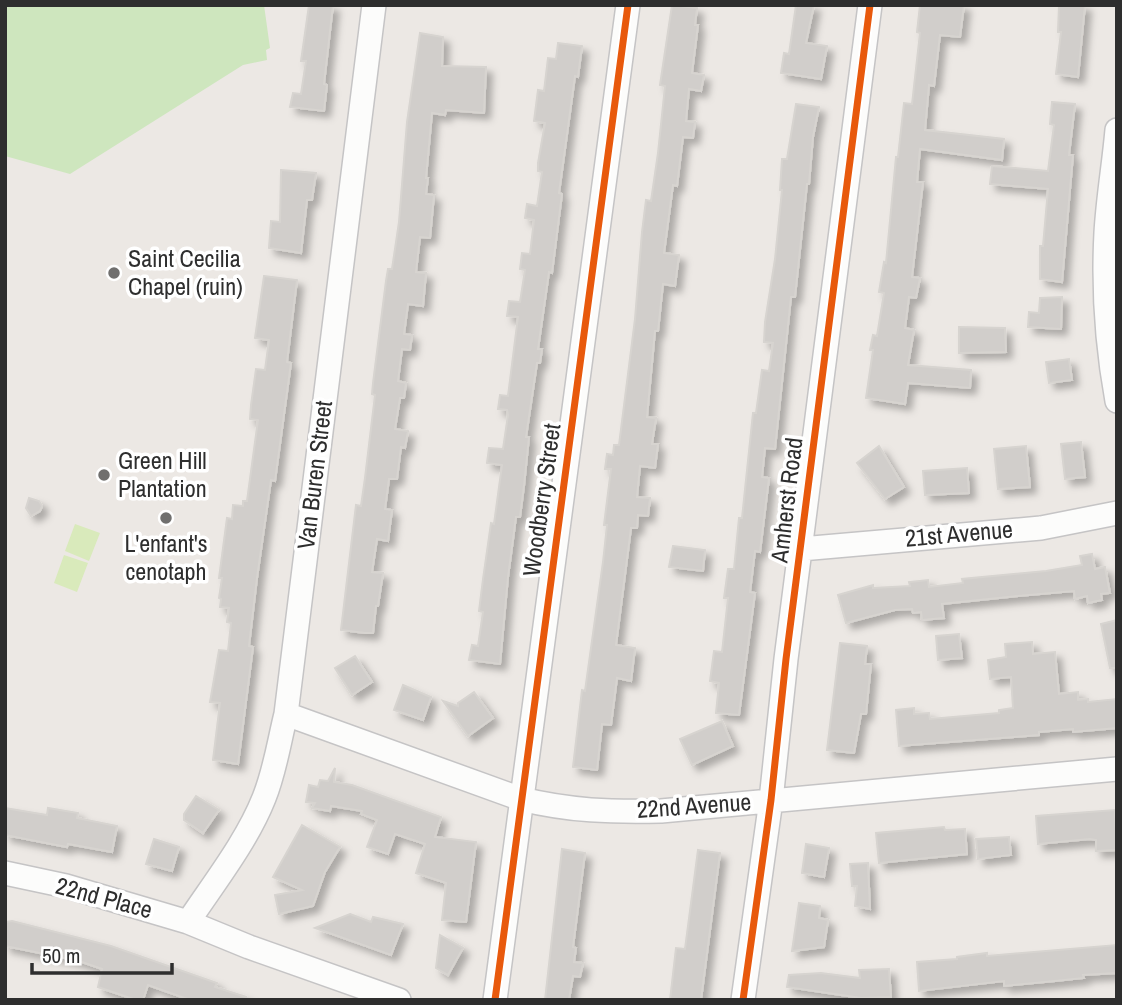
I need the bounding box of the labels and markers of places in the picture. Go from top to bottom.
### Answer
place label: Saint Cecilia Chapel (ruin) [128,242,243,302]
marker: Saint Cecilia Chapel (ruin) [106,265,122,281]
place label: Green Hill Plantation [118,444,207,504]
marker: Green Hill Plantation [96,467,112,483]
marker: L'enfant's cenotaph [158,510,174,526]
place label: L'enfant's cenotaph [124,527,208,587]

